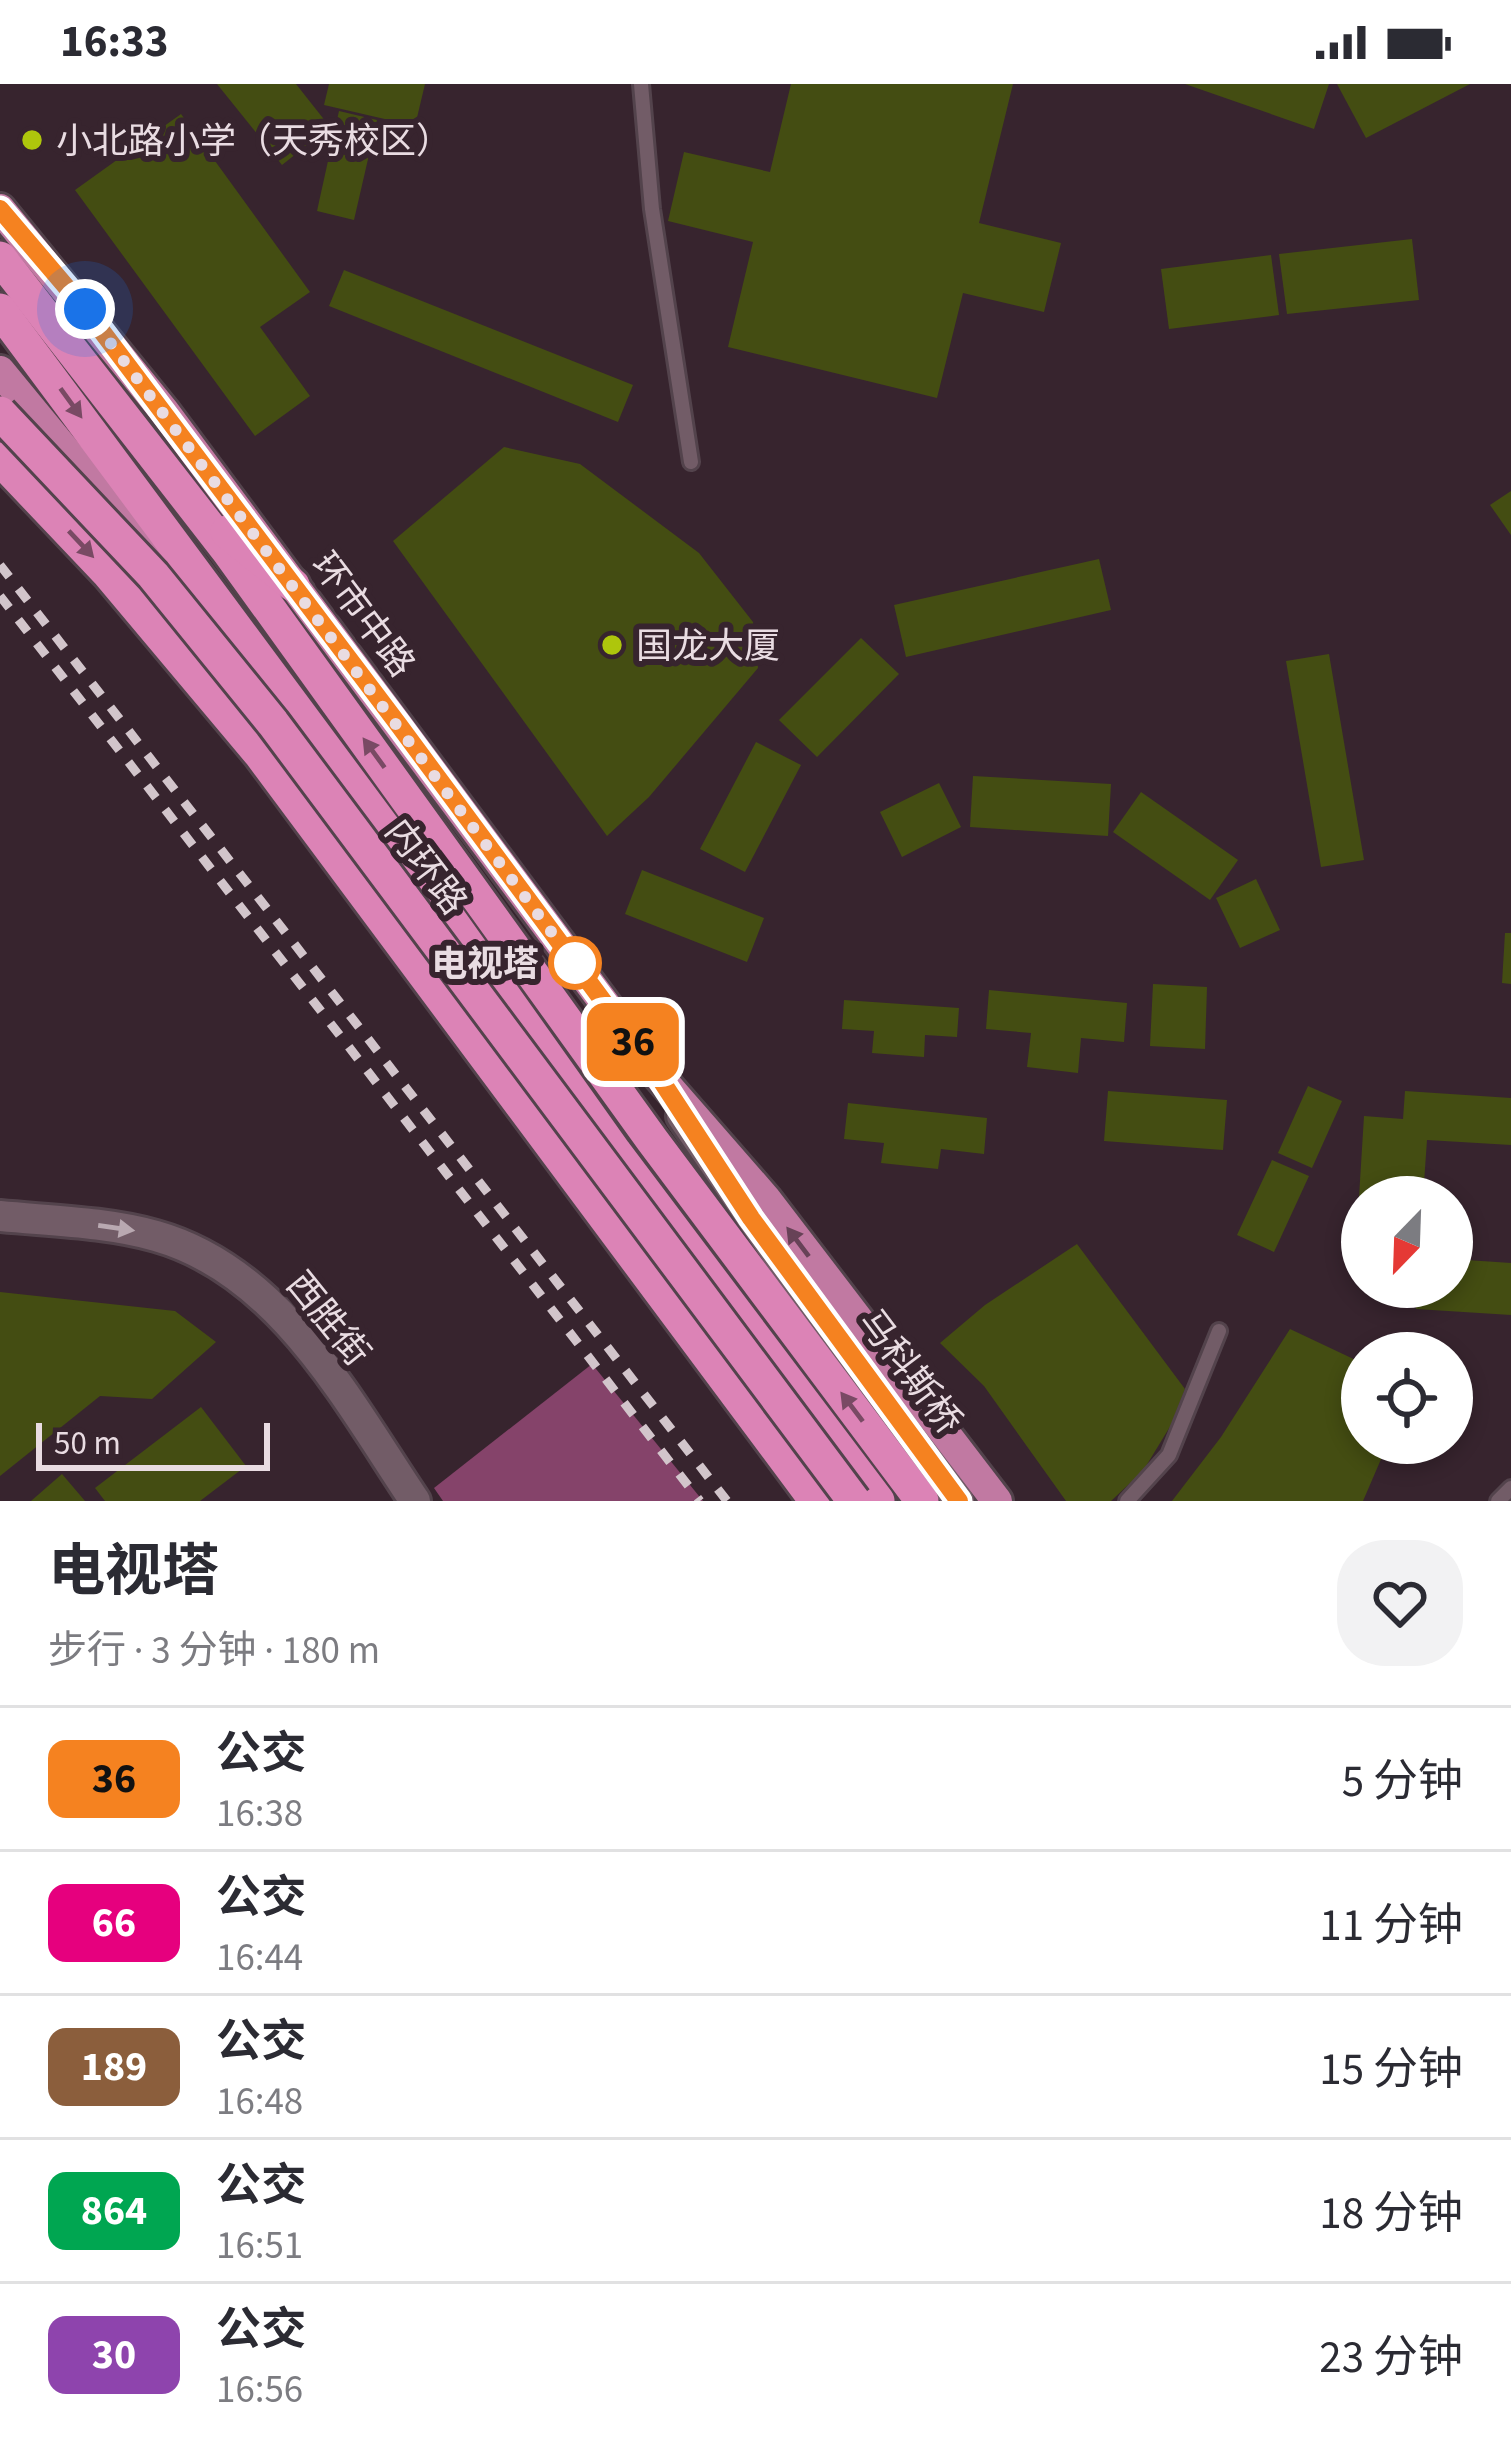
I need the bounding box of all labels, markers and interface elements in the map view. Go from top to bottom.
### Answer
text: 16:33 [60,10,169,74]
place label: 小北路小学（天秀校区） [56,116,452,167]
marker: 小北路小学（天秀校区） [19,127,45,153]
your location [55,279,115,339]
one-way arrow [59,387,82,419]
one-way arrow [66,529,94,558]
street label: 环市中路 [299,542,427,688]
place label: 国龙大厦 [636,621,780,672]
marker: 国龙大厦 [599,632,625,658]
one-way arrow [363,737,387,769]
street label: 内环路 [373,808,479,925]
marker: 电视塔 [550,938,600,988]
place label: 电视塔 [431,939,539,990]
line badge: 36 [579,1003,687,1081]
text: 36 [611,1012,655,1072]
north arrow [1341,1176,1473,1308]
map controls [1341,1176,1473,1464]
one-way arrow [98,1219,136,1238]
one-way arrow [786,1226,811,1258]
street label: 西胜街 [274,1261,382,1377]
street label: 马科斯桥 [846,1299,974,1445]
button: locate [1341,1332,1473,1464]
one-way arrow [840,1392,865,1423]
scale bar [36,1417,270,1470]
text: 50 m [54,1420,121,1467]
text: 电视塔 [48,1532,219,1613]
button: heart [1337,1540,1463,1666]
text: 步行 · 3 分钟 · 180 m [48,1623,380,1679]
text: 公交 [216,1722,306,1786]
text: 36 [92,1749,136,1809]
text: 5 分钟 [1342,1750,1463,1814]
text: 16:38 [216,1786,303,1842]
text: 公交 [216,1866,306,1930]
text: 66 [92,1893,136,1953]
text: 11 分钟 [1319,1894,1463,1958]
text: 16:44 [216,1930,303,1986]
text: 公交 [216,2010,306,2074]
text: 189 [81,2037,147,2097]
text: 15 分钟 [1319,2038,1463,2102]
text: 16:48 [216,2074,303,2130]
text: 公交 [216,2154,306,2218]
text: 864 [81,2181,147,2241]
text: 18 分钟 [1319,2182,1463,2246]
text: 16:51 [216,2218,303,2274]
text: 公交 [216,2298,306,2362]
text: 30 [92,2325,136,2385]
text: 23 分钟 [1319,2326,1463,2390]
text: 16:56 [216,2362,303,2418]

